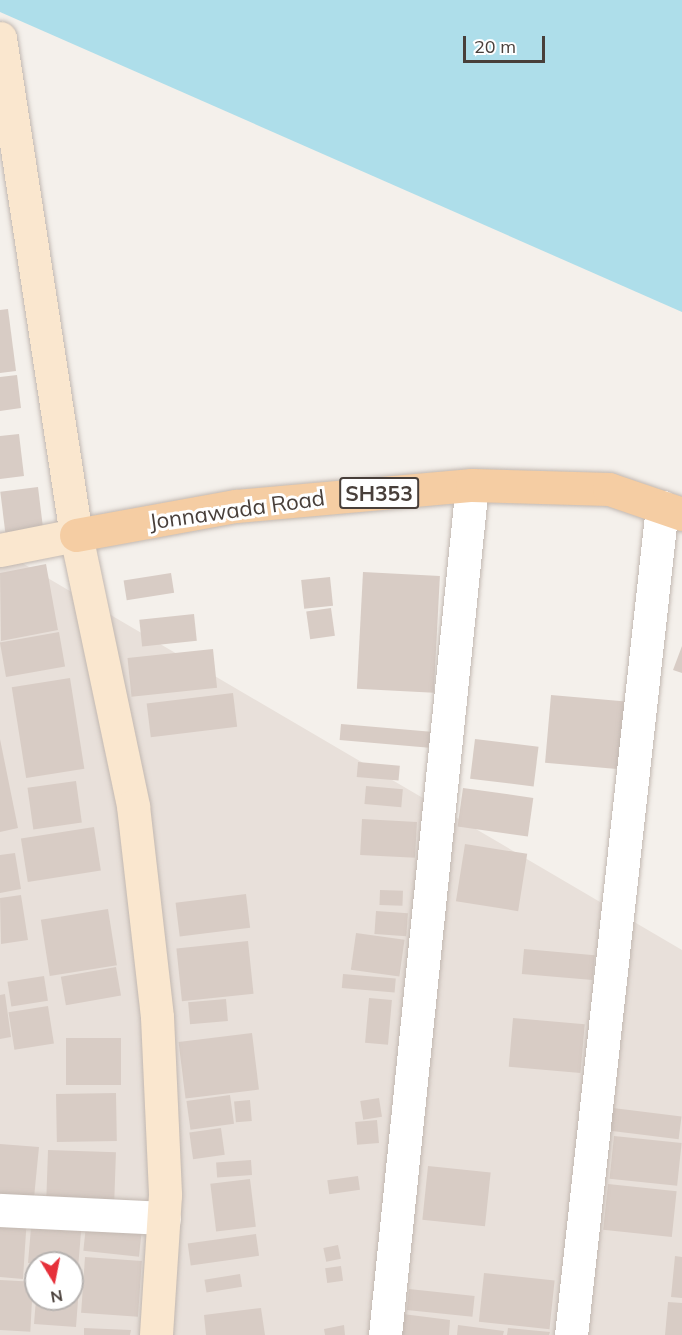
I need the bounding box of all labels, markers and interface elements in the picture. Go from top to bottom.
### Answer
scale bar [466,24,548,62]
text: 20 m [474,35,516,58]
road number: SH353 [338,475,419,511]
street label: Jonnawada Road [148,485,326,535]
north arrow [24,1251,84,1311]
text: N [49,1286,64,1308]

